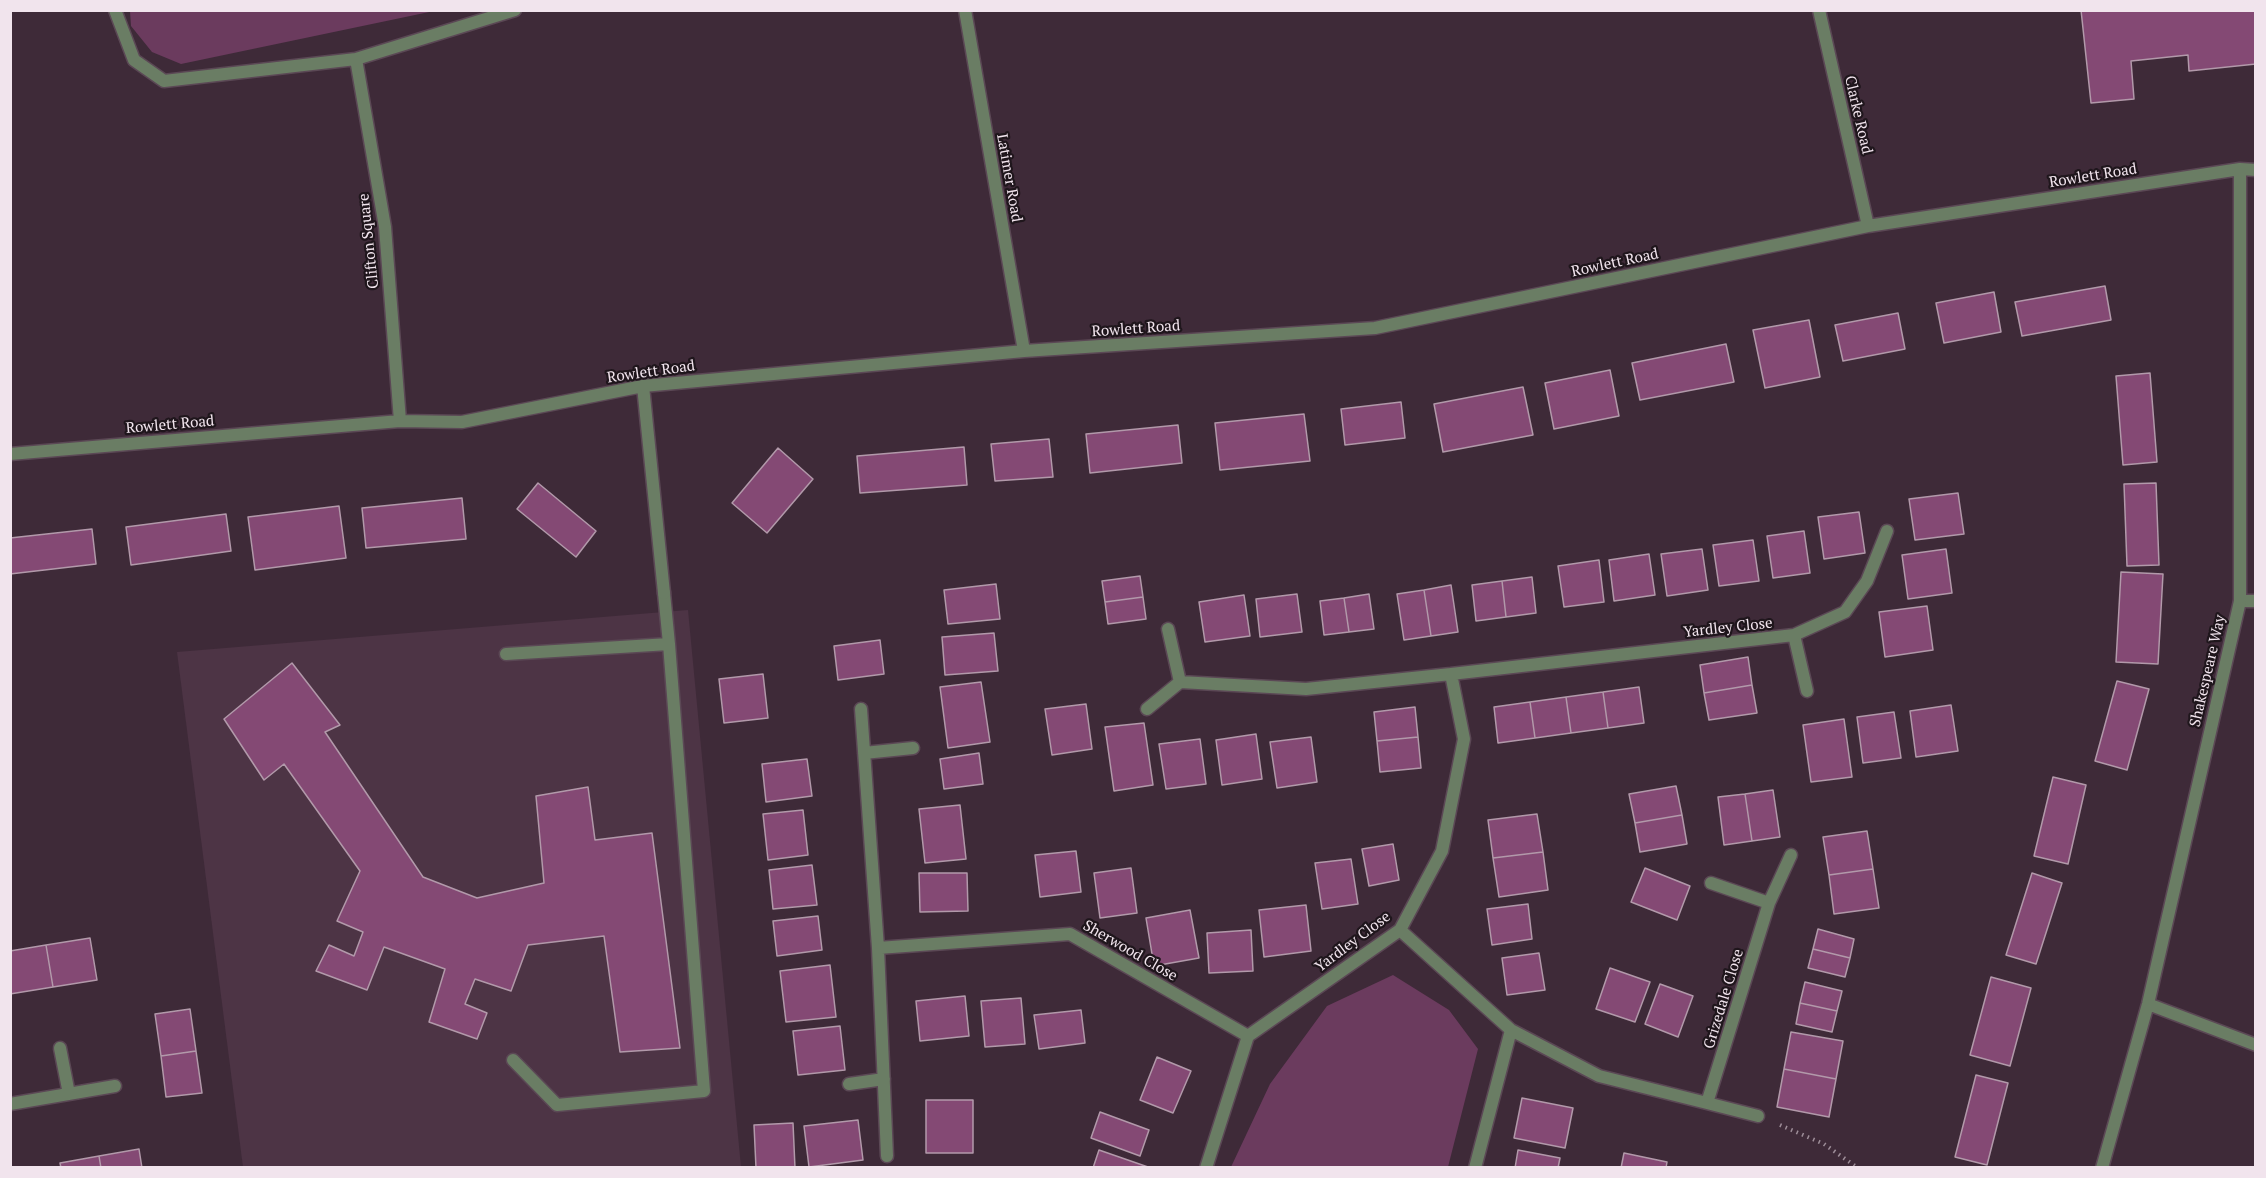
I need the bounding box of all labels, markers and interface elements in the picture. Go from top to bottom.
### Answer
street label: Clarke Road [1840,74,1876,156]
street label: Latimer Road [992,132,1026,224]
street label: Rowlett Road [2048,160,2138,192]
street label: Clifton Square [355,192,383,290]
street label: Rowlett Road [1570,245,1660,281]
street label: Rowlett Road [1091,317,1181,341]
street label: Rowlett Road [606,357,696,387]
street label: Rowlett Road [125,412,215,438]
street label: Shakespeare Way [2186,613,2230,729]
street label: Yardley Close [1682,614,1774,642]
street label: Yardley Close [1312,908,1394,976]
street label: Sherwood Close [1080,917,1180,985]
street label: Grizedale Close [1700,947,1748,1051]

